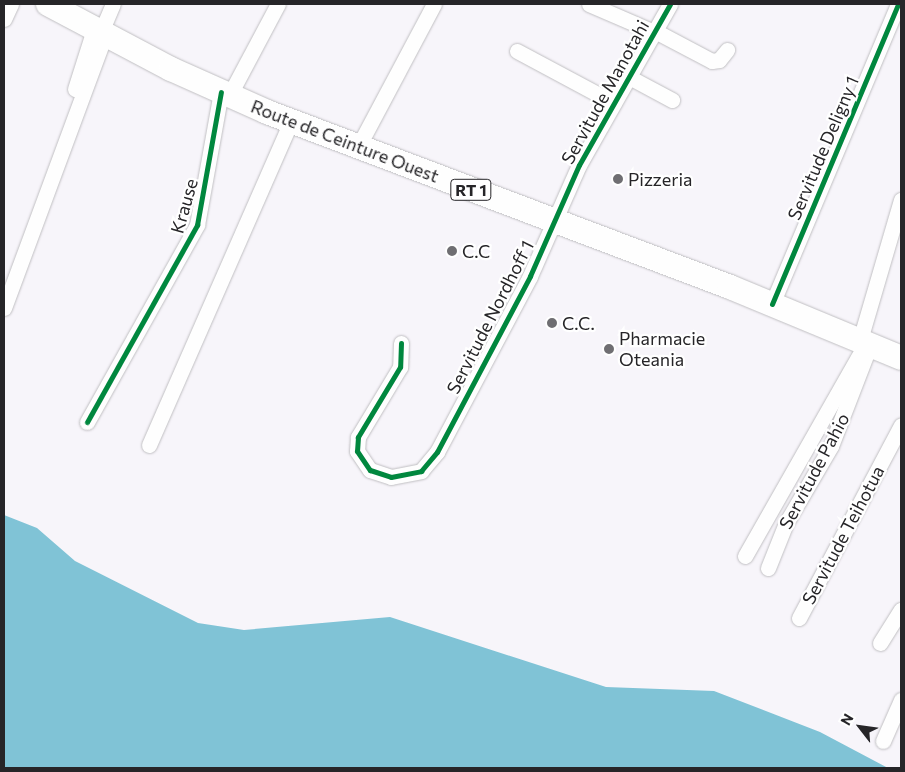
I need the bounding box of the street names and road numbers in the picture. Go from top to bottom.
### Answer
street label: Servitude Manotahi [557,16,653,168]
street label: Servitude Deligny 1 [783,73,863,223]
street label: Route de Ceinture Ouest [248,95,442,187]
street label: Krause [166,176,202,236]
road number: RT 1 [450,176,492,204]
street label: Servitude Nordhoff 1 [442,237,538,397]
street label: Servitude Pahio [774,409,854,533]
street label: Servitude Teihotua [797,462,889,608]

